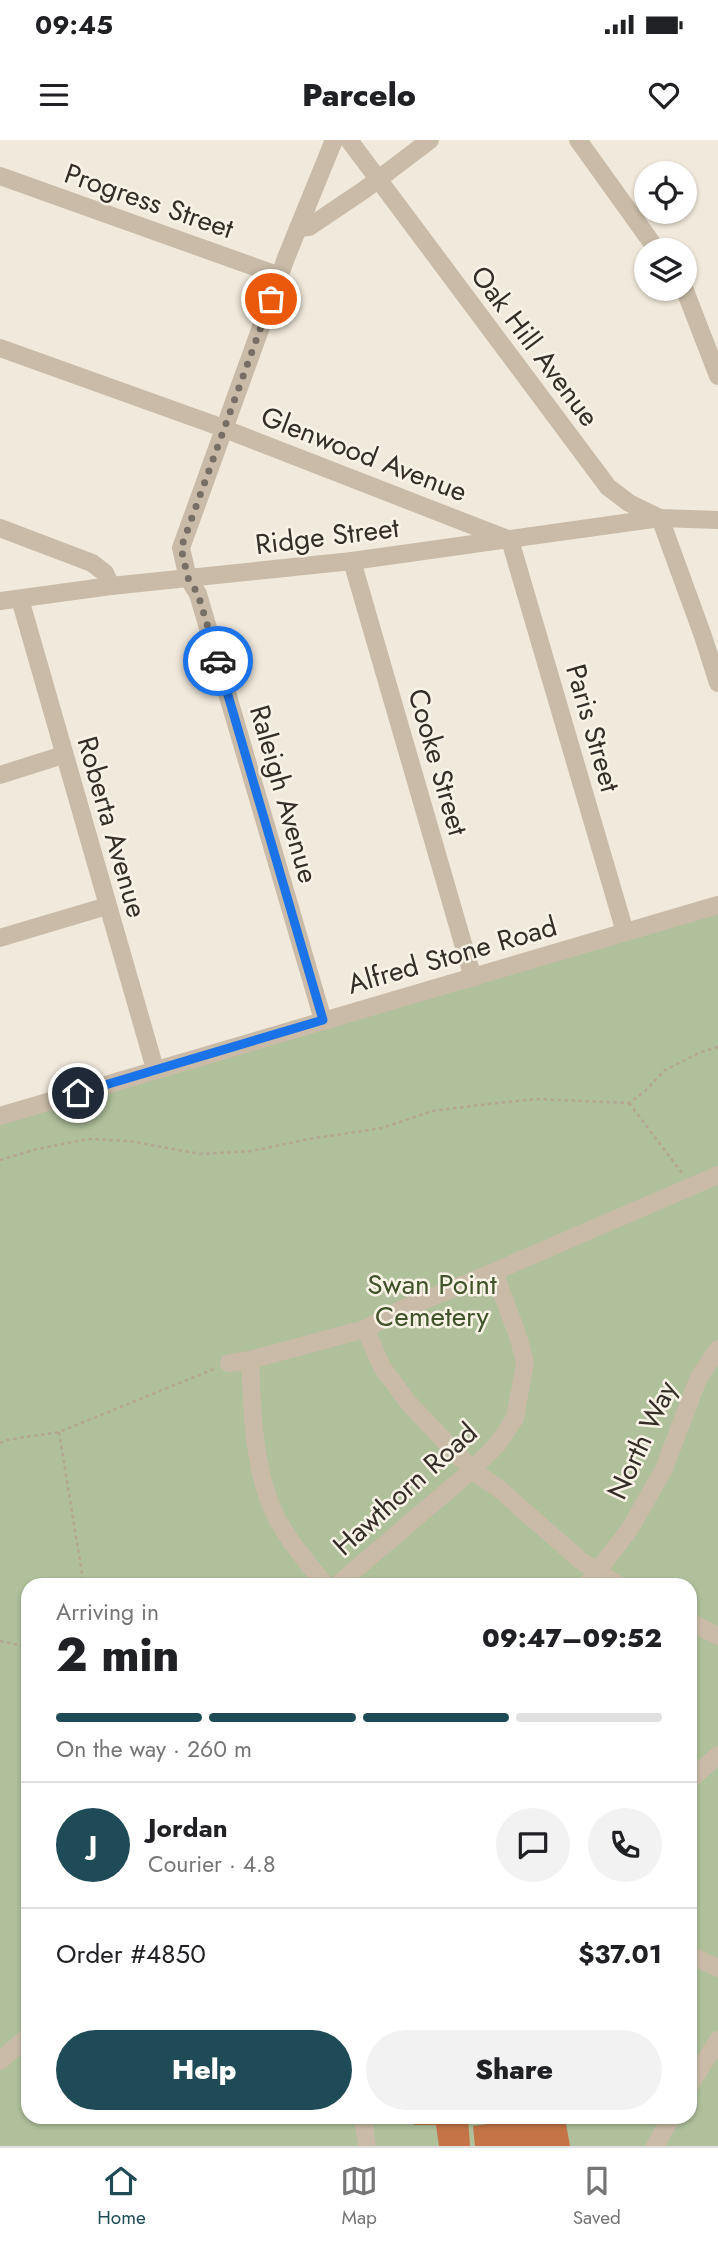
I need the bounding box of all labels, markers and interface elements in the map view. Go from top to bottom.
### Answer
text: 09:45 [35,6,113,44]
text: Parcelo [302,72,416,118]
icon: menu [35,76,73,114]
icon: heart [645,76,683,114]
street label: Progress Street [59,153,239,249]
map controls [634,161,697,301]
button: locate [634,161,697,224]
button: layers [634,238,697,301]
street label: Oak Hill Avenue [461,257,609,435]
pin [241,269,301,329]
icon: bag [252,280,290,318]
street label: Glenwood Avenue [255,396,473,512]
street label: Ridge Street [253,507,401,565]
courier [183,626,253,696]
icon: car [199,642,237,680]
street label: Paris Street [555,659,631,797]
street label: Cooke Street [397,684,479,841]
street label: Raleigh Avenue [239,700,329,888]
street label: Roberta Avenue [67,732,157,922]
street label: Alfred Stone Road [342,906,562,1004]
pin [48,1063,108,1123]
icon: home [59,1074,97,1112]
park label: Swan Point Cemetery [367,1264,497,1337]
street label: North Way [597,1373,688,1506]
street label: Hawthorn Road [324,1413,486,1565]
text: Arriving in [56,1595,159,1629]
text: 09:47–09:52 [482,1619,662,1657]
text: 2 min [56,1622,180,1688]
text: On the way · 260 m [56,1732,252,1766]
button: chat [496,1808,570,1882]
button: phone [588,1808,662,1882]
text: Jordan [148,1809,228,1847]
text: J [89,1826,97,1864]
text: Courier · 4.8 [148,1847,276,1881]
text: Order #4850 [56,1935,206,1973]
text: $37.01 [578,1935,662,1973]
button: Help [56,2030,352,2110]
button: Share [366,2030,662,2110]
tab: Home [97,2162,146,2231]
tab: Map [340,2162,378,2231]
tab: Saved [573,2162,621,2231]

